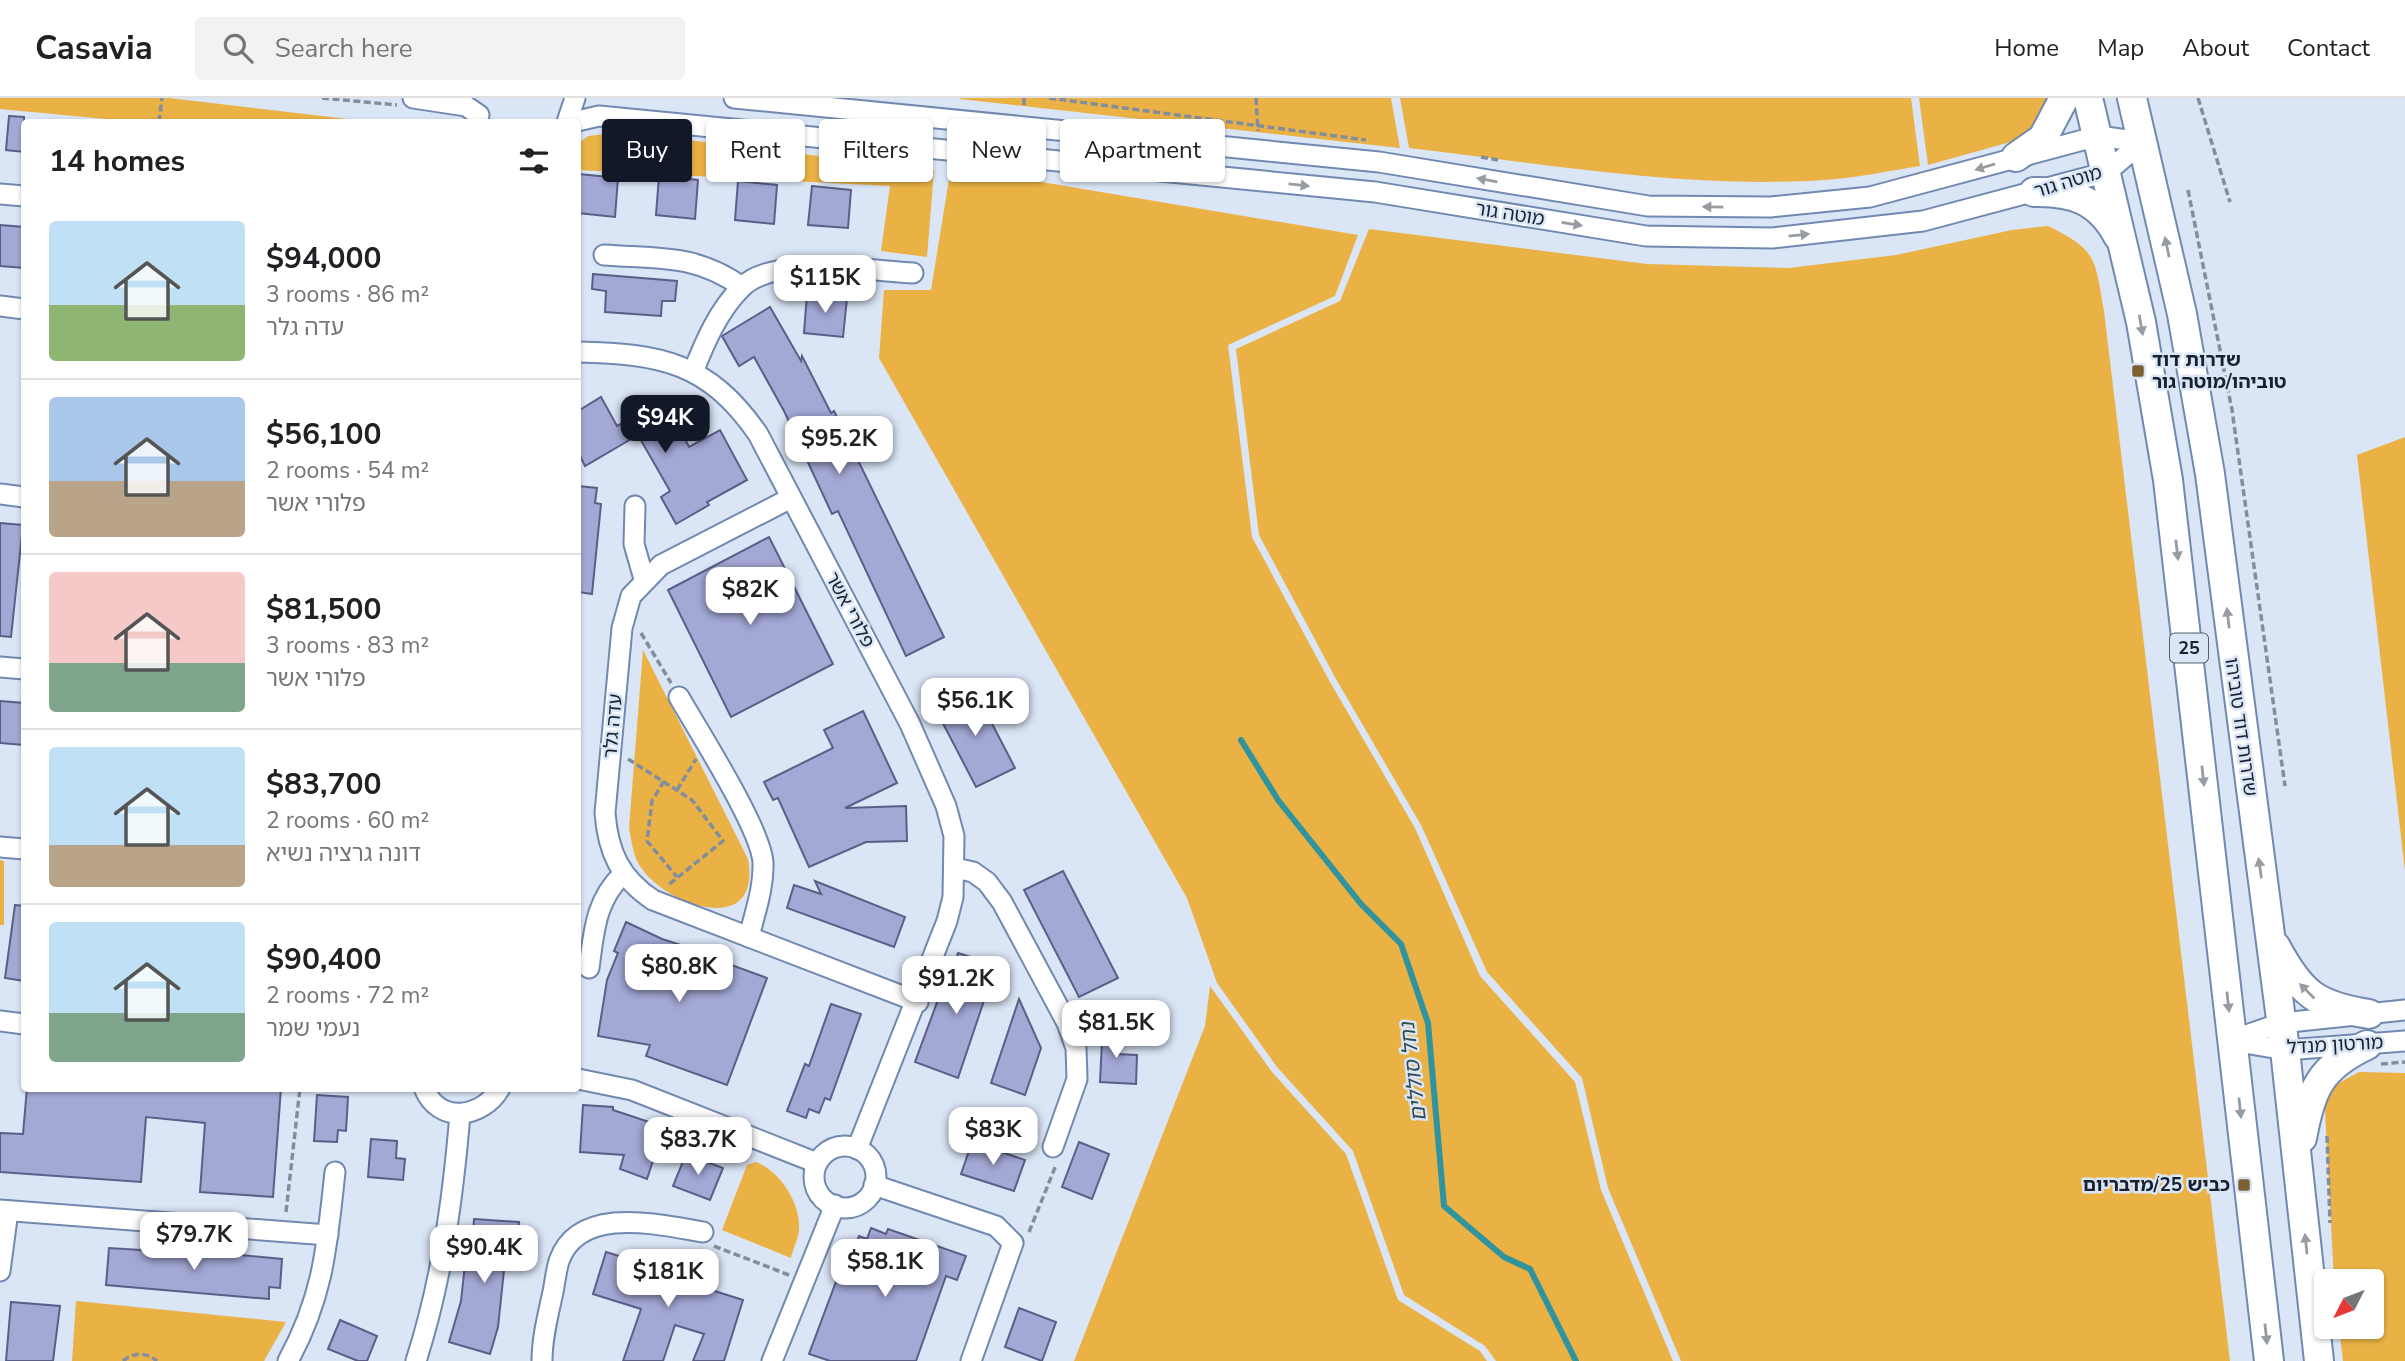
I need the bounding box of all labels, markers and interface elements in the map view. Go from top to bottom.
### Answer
search box [195,17,685,80]
text: Casavia [35,26,153,71]
icon: search [219,29,257,67]
text: Search here [275,31,413,66]
text: Home [1994,32,2059,64]
text: Map [2097,32,2144,64]
text: About [2182,32,2249,64]
text: Contact [2287,32,2370,64]
chip: Buy [602,119,692,182]
chip: Rent [706,119,805,182]
chip: Filters [819,119,933,182]
chip: New [947,119,1046,182]
chip: Apartment [1060,119,1225,182]
text: 14 homes [49,141,185,182]
icon: filters [515,142,553,180]
street label: מוטה גור [2031,159,2105,205]
one-way arrow [1974,162,1995,172]
one-way arrow [1476,174,1498,185]
one-way arrow [1288,179,1310,190]
street label: מוטה גור [1474,196,1546,232]
one-way arrow [1701,201,1723,213]
one-way arrow [1561,219,1583,230]
one-way arrow [1788,229,1810,240]
one-way arrow [2162,236,2173,258]
text: $94,000 [266,238,381,279]
icon: home [105,249,189,333]
pin: $115K [776,256,874,315]
text: $115K [790,262,860,293]
text: 3 rooms · 86 m² [266,279,429,310]
text: עדה גלר [266,312,344,343]
one-way arrow [2136,314,2147,336]
place label: שדרות דוד טוביהו/מוטה גור [2152,347,2287,395]
marker: שדרות דוד טוביהו/מוטה גור [2130,363,2146,379]
pin: $94K [624,396,706,455]
text: $94K [637,402,693,433]
text: $56,100 [266,414,381,455]
pin: $95.2K [782,416,896,476]
text: $95.2K [801,423,877,454]
icon: home [105,425,189,509]
text: 2 rooms · 54 m² [266,455,429,486]
text: פלורי אשר [266,488,366,519]
one-way arrow [2172,539,2183,561]
pin: $82K [709,568,791,627]
street label: פלורי אשר [819,568,881,652]
text: $82K [722,574,778,605]
text: $81,500 [266,589,381,630]
icon: home [105,600,189,684]
one-way arrow [2222,607,2233,629]
text: 3 rooms · 83 m² [266,630,429,661]
road number: 25 [2170,634,2208,662]
street label: שדרות דוד טוביהו [2218,656,2264,798]
text: פלורי אשר [266,663,366,694]
pin: $56.1K [918,678,1032,738]
text: $56.1K [937,685,1013,716]
street label: עדה גלר [597,693,629,759]
text: $83,700 [266,764,381,805]
one-way arrow [2198,765,2209,787]
icon: home [105,775,189,859]
text: 2 rooms · 60 m² [266,805,429,836]
text: דונה גרציה נשיא [266,838,421,869]
one-way arrow [2255,857,2266,879]
text: $90,400 [266,939,381,980]
pin: $80.8K [622,944,736,1004]
icon: home [105,950,189,1034]
text: $80.8K [641,951,717,982]
pin: $91.2K [899,956,1013,1016]
text: $91.2K [918,963,994,994]
text: 2 rooms · 72 m² [266,980,429,1011]
one-way arrow [2299,984,2316,1000]
one-way arrow [2223,991,2234,1013]
pin: $81.5K [1059,1000,1173,1060]
text: $81.5K [1078,1007,1154,1038]
text: נעמי שמר [266,1013,360,1044]
water label: נחל סוללים [1393,1019,1433,1123]
street label: מורטון מנדל [2286,1029,2384,1061]
one-way arrow [2235,1097,2246,1119]
pin: $83K [952,1108,1034,1167]
text: $83K [965,1114,1021,1145]
pin: $83.7K [641,1118,755,1177]
text: $83.7K [660,1124,736,1155]
place label: כביש 25/מדבריום [2083,1172,2230,1198]
marker: כביש 25/מדבריום [2236,1177,2252,1193]
pin: $79.7K [137,1212,251,1272]
text: $79.7K [156,1219,232,1250]
pin: $90.4K [427,1226,541,1285]
text: $90.4K [446,1232,522,1263]
one-way arrow [2300,1233,2311,1255]
pin: $58.1K [828,1240,942,1299]
text: $58.1K [847,1246,923,1277]
pin: $181K [619,1250,717,1309]
text: $181K [633,1256,703,1287]
north arrow [2314,1269,2384,1339]
map controls [2314,1269,2384,1339]
one-way arrow [2260,1324,2271,1346]

